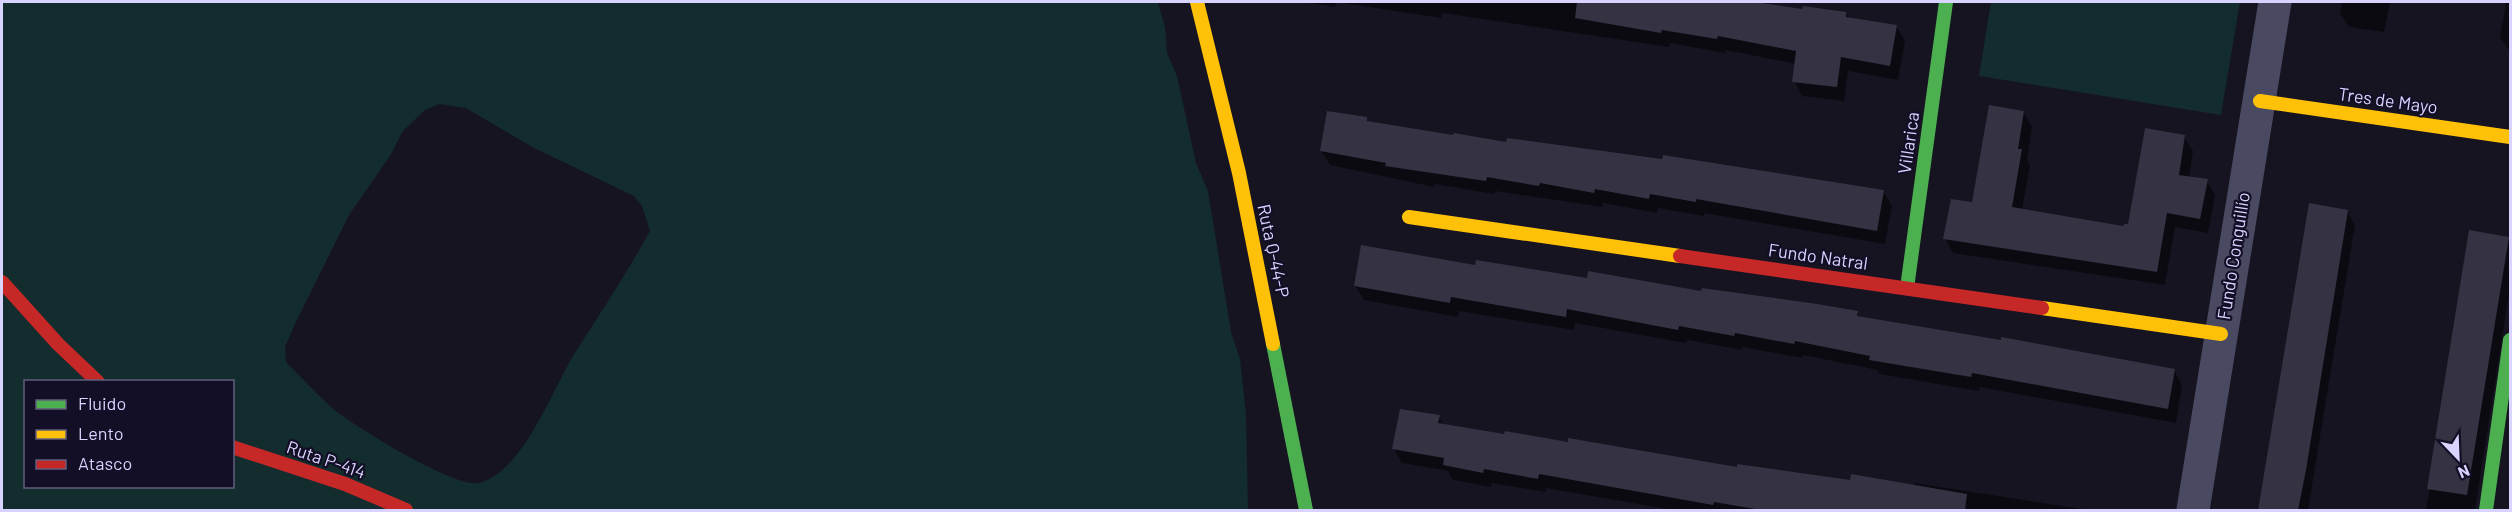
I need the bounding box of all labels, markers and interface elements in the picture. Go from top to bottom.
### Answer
street label: Tres de Mayo [2337,82,2439,118]
street label: Villarica [1893,110,1923,175]
street label: Fundo Conguillío [2212,191,2254,321]
street label: Ruta Q-44-P [1253,202,1295,300]
street label: Fundo Natral [1767,238,1869,274]
legend [24,380,234,488]
text: Fluido [78,392,126,414]
text: Lento [78,422,124,444]
north arrow [2428,428,2488,488]
street label: Ruta P-414 [284,435,369,483]
text: Atasco [78,452,132,474]
text: N [2455,461,2473,483]

